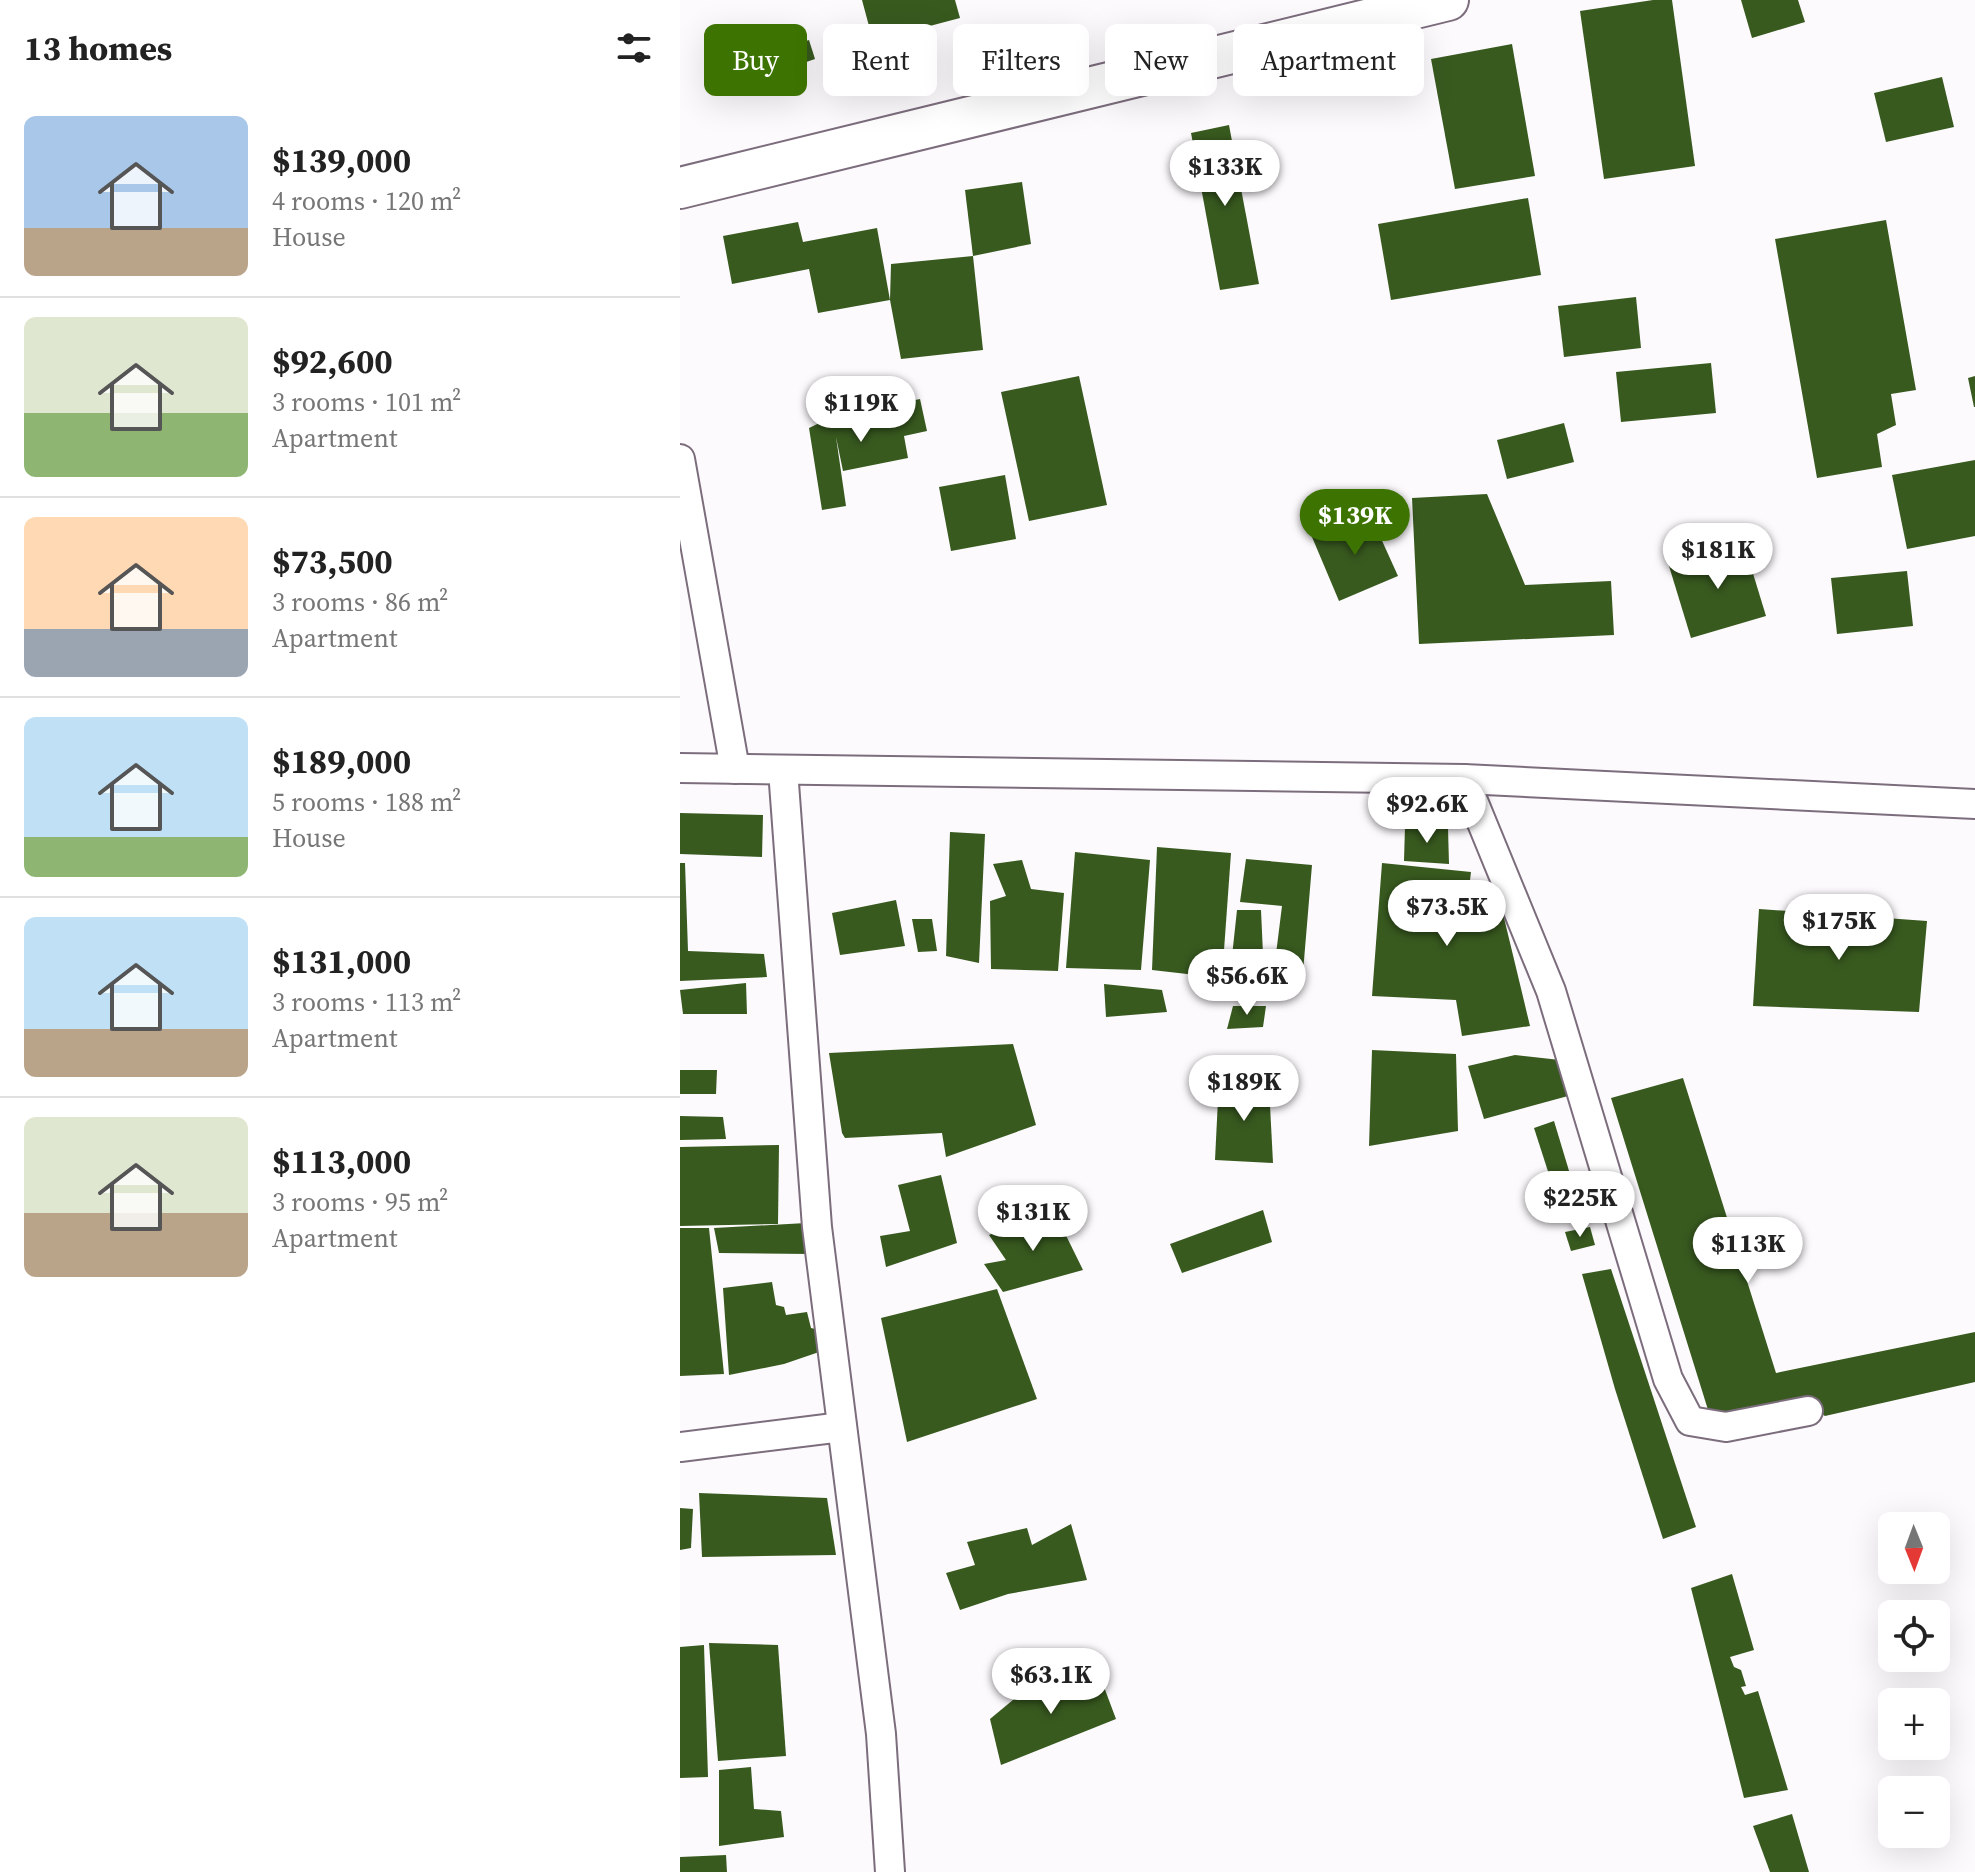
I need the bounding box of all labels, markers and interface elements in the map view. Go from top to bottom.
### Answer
chip: Buy [704,24,807,96]
chip: Rent [823,24,937,96]
chip: Filters [953,24,1089,96]
chip: New [1105,24,1217,96]
chip: Apartment [1233,24,1424,96]
text: 13 homes [24,25,172,71]
icon: filters [612,26,656,70]
text: $139,000 [272,137,411,183]
pin: $133K [1169,140,1281,208]
icon: home [88,148,184,244]
text: $133K [1188,148,1262,184]
text: 4 rooms · 120 m² [272,183,461,219]
text: House [272,219,346,255]
text: $92,600 [272,338,393,384]
icon: home [88,349,184,445]
pin: $119K [805,376,917,444]
text: 3 rooms · 101 m² [272,384,461,420]
text: $119K [824,384,898,420]
text: Apartment [272,420,397,456]
pin: $139K [1299,489,1411,557]
text: $139K [1318,497,1392,533]
pin: $181K [1662,523,1774,591]
text: $181K [1681,531,1755,567]
text: $73,500 [272,538,393,584]
icon: home [88,549,184,645]
text: 3 rooms · 86 m² [272,584,448,620]
text: Apartment [272,620,397,656]
text: $189,000 [272,738,411,784]
icon: home [88,749,184,845]
pin: $92.6K [1362,777,1492,845]
text: 5 rooms · 188 m² [272,784,461,820]
text: $92.6K [1386,785,1468,821]
text: House [272,820,346,856]
pin: $73.5K [1382,880,1512,948]
text: $73.5K [1406,888,1488,924]
pin: $175K [1783,894,1895,962]
text: $175K [1802,902,1876,938]
text: $131,000 [272,938,411,984]
icon: home [88,949,184,1045]
pin: $56.6K [1182,949,1312,1017]
text: $56.6K [1206,957,1288,993]
text: 3 rooms · 113 m² [272,984,461,1020]
text: Apartment [272,1020,397,1056]
pin: $189K [1188,1055,1300,1123]
text: $189K [1207,1063,1281,1099]
text: $113,000 [272,1138,411,1184]
icon: home [88,1149,184,1245]
pin: $225K [1524,1171,1636,1239]
text: $225K [1543,1179,1617,1215]
text: 3 rooms · 95 m² [272,1184,448,1220]
pin: $131K [977,1185,1089,1253]
text: $131K [996,1193,1070,1229]
pin: $113K [1692,1217,1804,1285]
text: Apartment [272,1220,397,1256]
text: $113K [1711,1225,1785,1261]
north arrow [1878,1512,1950,1584]
map controls [1878,1512,1950,1848]
button: locate [1878,1600,1950,1672]
pin: $63.1K [986,1648,1116,1716]
text: $63.1K [1010,1656,1092,1692]
button: + [1878,1688,1950,1760]
button: − [1878,1776,1950,1848]

